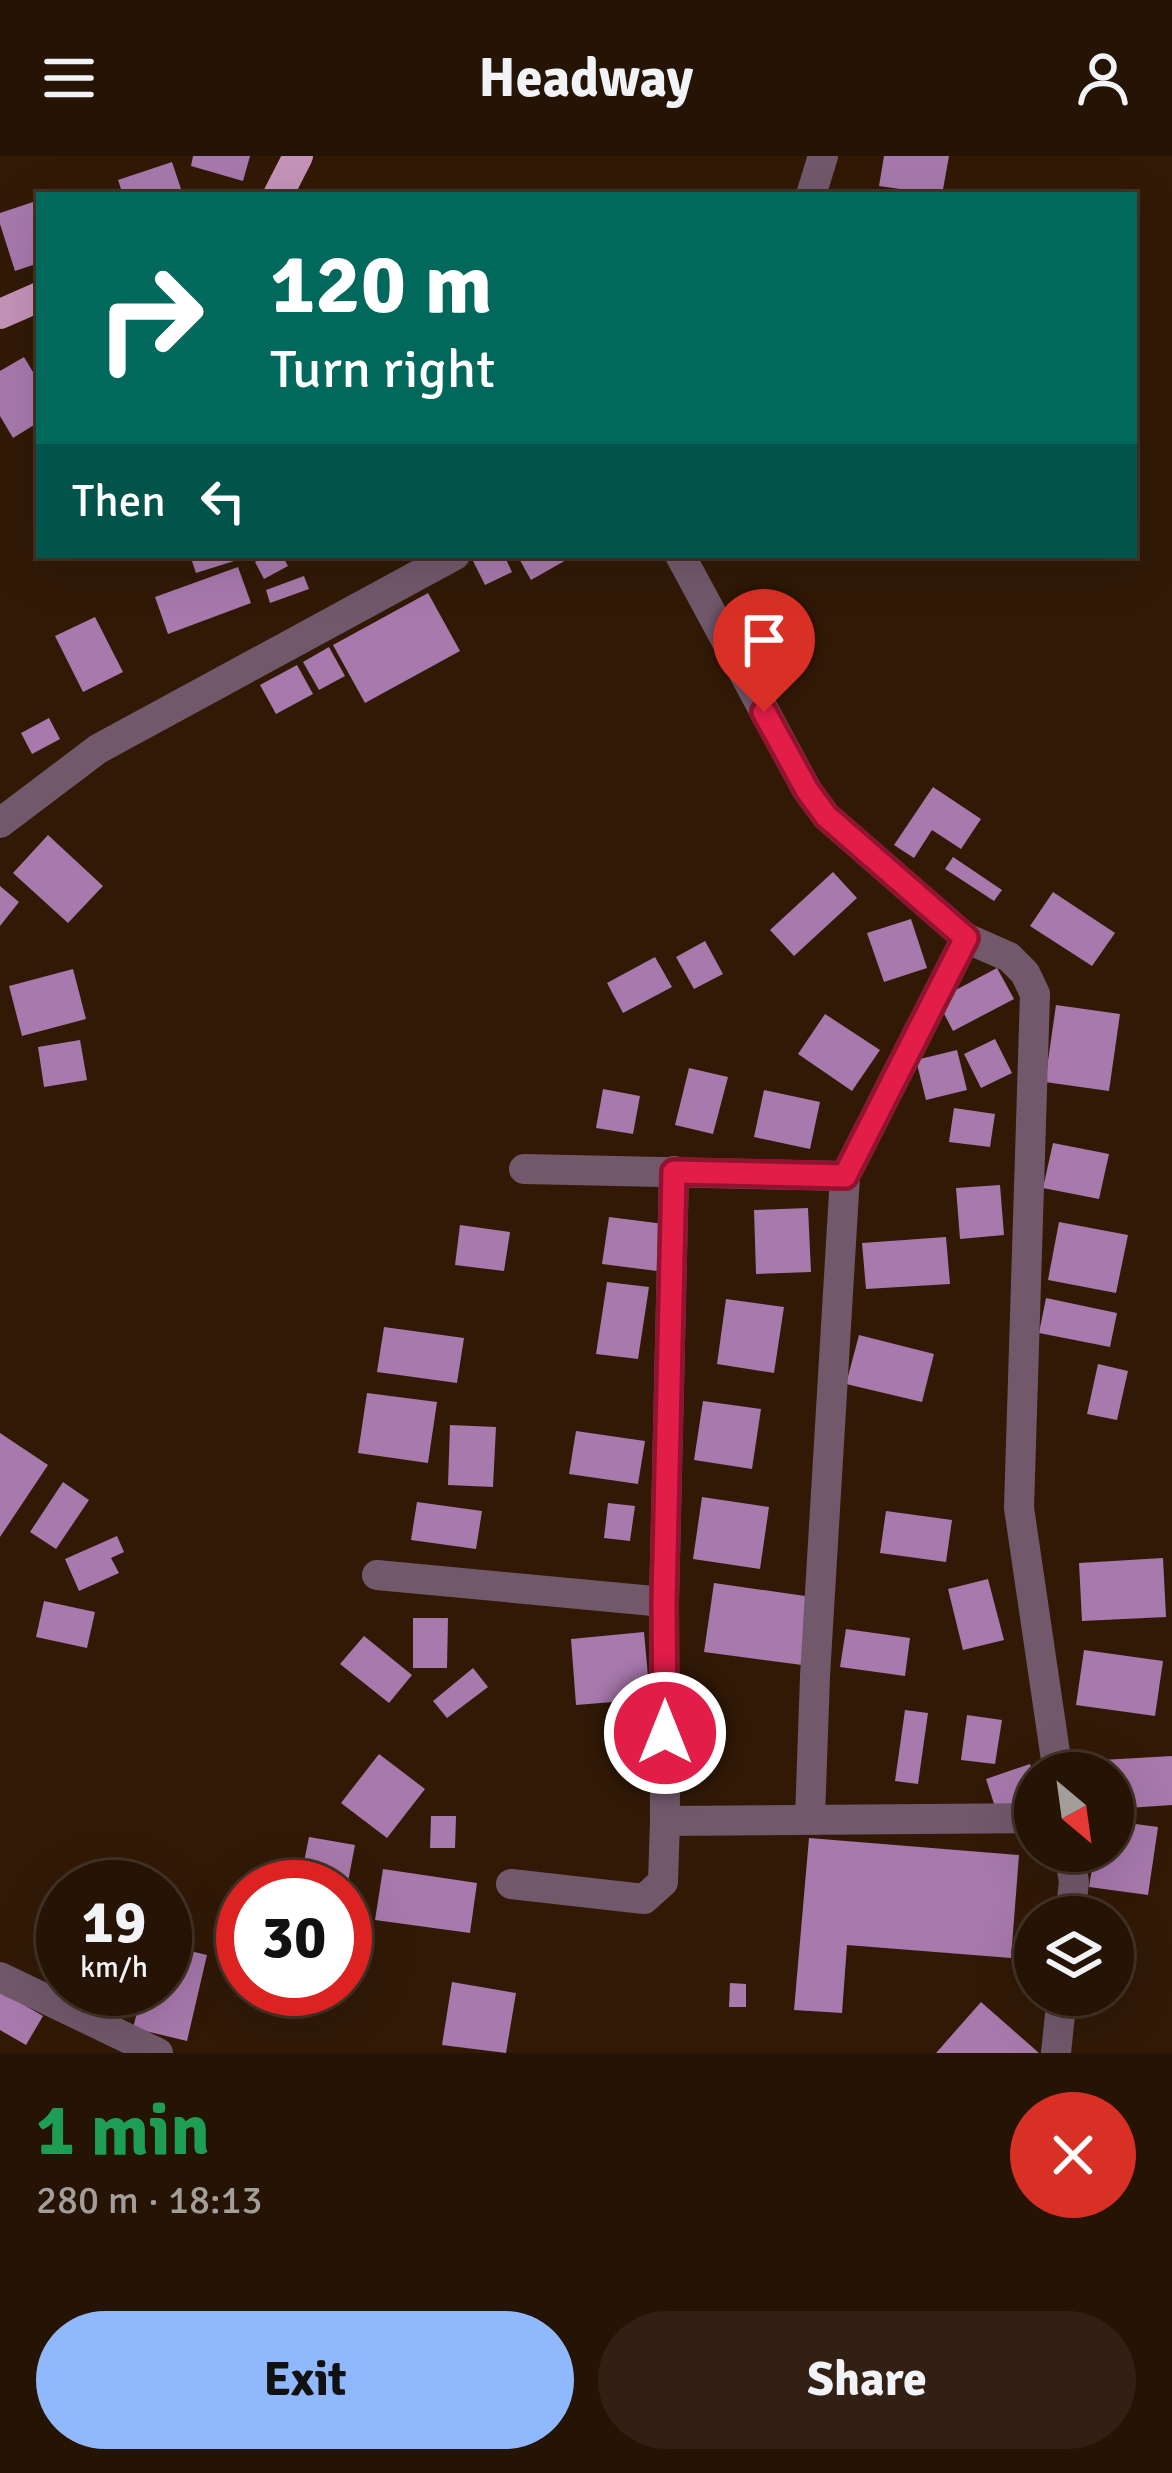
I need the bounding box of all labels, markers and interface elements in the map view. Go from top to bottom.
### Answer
icon: menu [36,45,102,111]
text: Headway [479,45,693,112]
icon: person [1070,45,1136,111]
text: 120 m [270,233,492,337]
icon: right [72,240,228,396]
text: Turn right [270,336,495,403]
icon: left [190,468,256,534]
text: Then [72,474,166,529]
pin [713,589,815,712]
icon: arrive [731,607,797,673]
position arrow [602,1670,728,1796]
north arrow [1014,1752,1134,1872]
map controls [1014,1752,1134,2016]
speed limit sign: 30 [216,1860,372,2016]
text: 19 [82,1886,146,1960]
button: layers [1014,1896,1134,2016]
text: km/h [80,1949,148,1986]
text: 1 min [36,2086,210,2175]
button: close [1010,2092,1136,2218]
text: 280 m · 18:13 [36,2176,263,2224]
button: Exit [36,2311,574,2449]
button: Share [598,2311,1136,2449]

